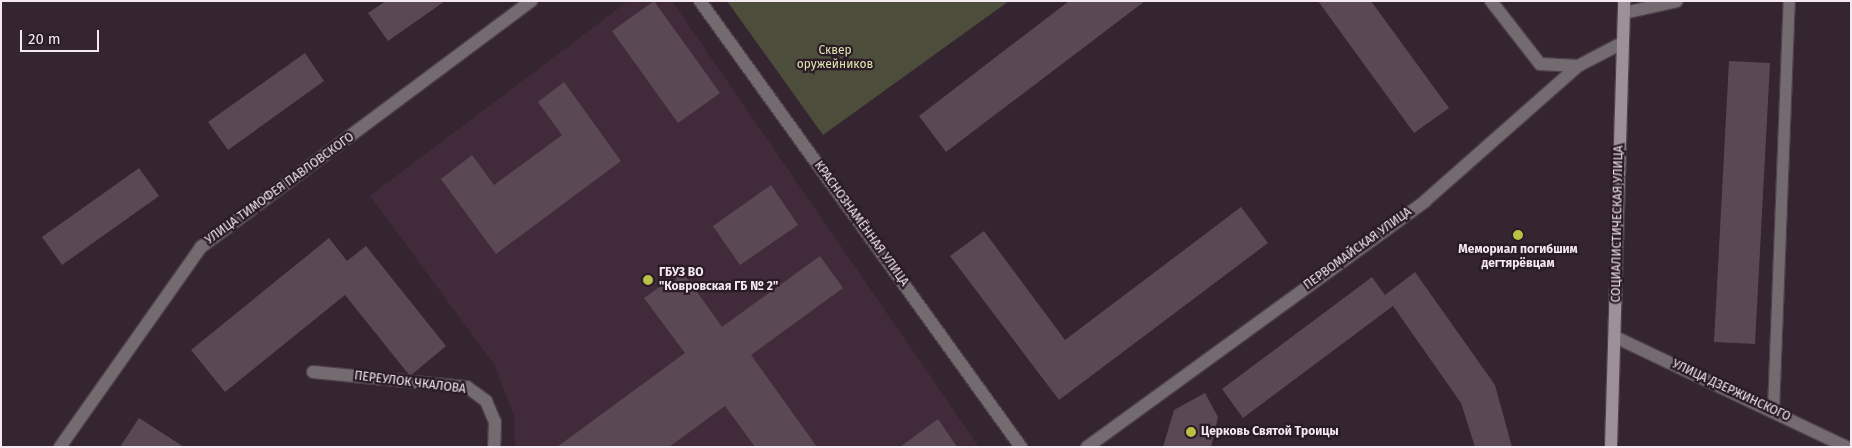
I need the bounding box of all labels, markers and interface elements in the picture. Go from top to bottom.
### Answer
scale bar [22,20,101,52]
text: 20 m [28,30,61,48]
park label: Сквер оружейников [797,44,873,72]
street label: УЛИЦА ТИМОФЕЯ ПАВЛОВСКОГО [203,130,357,248]
street label: СОЦИАЛИСТИЧЕСКАЯ УЛИЦА [1609,145,1627,303]
street label: КРАСНОЗНАМЁННАЯ УЛИЦА [811,159,911,289]
street label: ПЕРВОМАЙСКАЯ УЛИЦА [1301,205,1415,293]
marker: Мемориал погибшим дегтярёвцам [1512,229,1524,241]
place label: Мемориал погибшим дегтярёвцам [1458,243,1578,271]
place label: ГБУЗ ВО "Ковровская ГБ № 2" [659,266,778,294]
marker: ГБУЗ ВО "Ковровская ГБ № 2" [641,273,655,287]
street label: УЛИЦА ДЗЕРЖИНСКОГО [1670,357,1792,425]
street label: ПЕРЕУЛОК ЧКАЛОВА [353,369,467,397]
place label: Церковь Святой Троицы [1201,425,1339,439]
marker: Церковь Святой Троицы [1185,426,1197,438]

